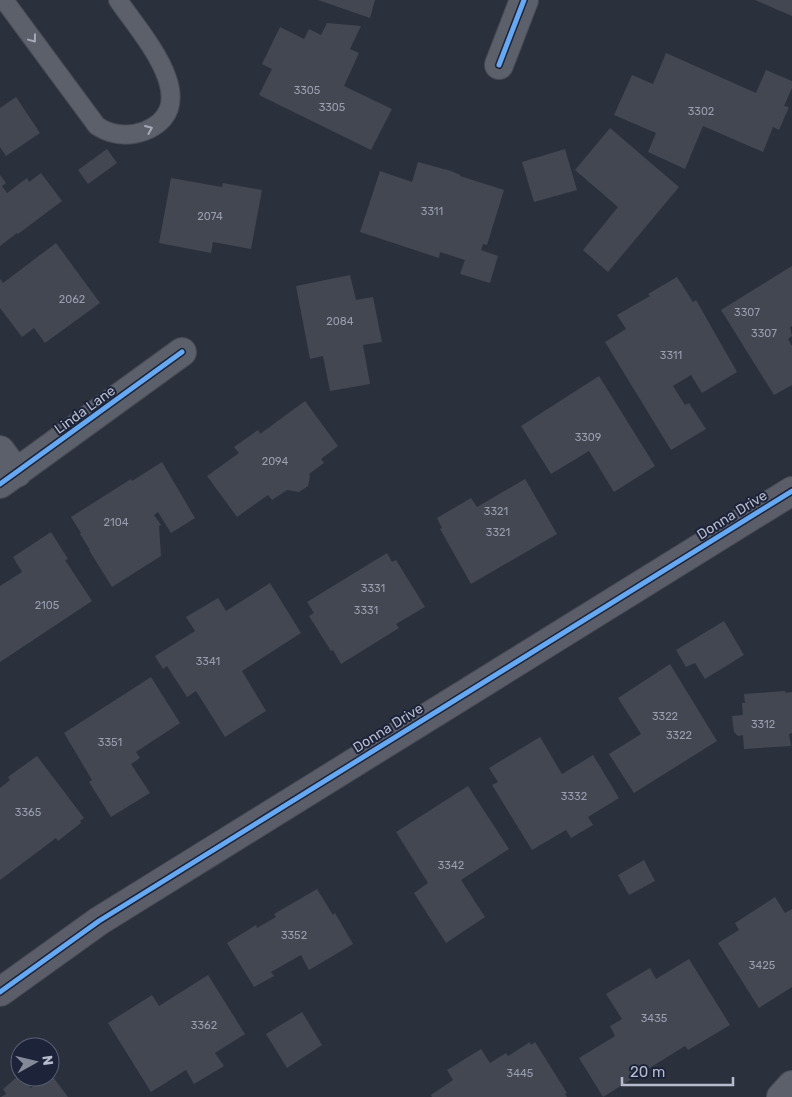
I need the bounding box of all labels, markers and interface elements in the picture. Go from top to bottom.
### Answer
one-way arrow [27,33,36,43]
house number: 3305 [294,84,321,97]
house number: 3305 [319,101,346,114]
house number: 3302 [688,105,714,118]
one-way arrow [144,125,153,135]
house number: 3311 [421,205,443,218]
house number: 2074 [197,210,223,223]
house number: 2062 [59,293,85,306]
house number: 3307 [734,306,760,319]
house number: 2084 [326,315,354,328]
house number: 3307 [751,327,777,340]
house number: 3311 [660,349,682,362]
street label: Linda Lane [51,382,119,438]
house number: 3309 [575,431,601,444]
house number: 2094 [262,455,288,468]
street label: Donna Drive [694,487,770,543]
house number: 3321 [484,505,508,518]
house number: 2104 [104,516,129,529]
house number: 3321 [486,526,510,539]
house number: 3331 [361,582,385,595]
house number: 2105 [35,599,60,612]
house number: 3331 [354,604,378,617]
house number: 3341 [196,655,220,668]
street label: Donna Drive [350,700,426,756]
house number: 3322 [652,710,678,723]
house number: 3312 [751,718,775,731]
house number: 3322 [666,729,692,742]
house number: 3351 [98,736,122,749]
house number: 3332 [561,790,587,803]
house number: 3365 [15,806,42,819]
house number: 3342 [438,859,464,872]
house number: 3352 [281,929,307,942]
house number: 3425 [749,959,776,972]
house number: 3435 [641,1012,668,1025]
house number: 3362 [191,1019,217,1032]
north arrow [10,1037,60,1087]
text: N [38,1054,56,1066]
scale bar [622,1054,733,1086]
text: 20 m [630,1063,665,1081]
house number: 3445 [507,1067,534,1080]

